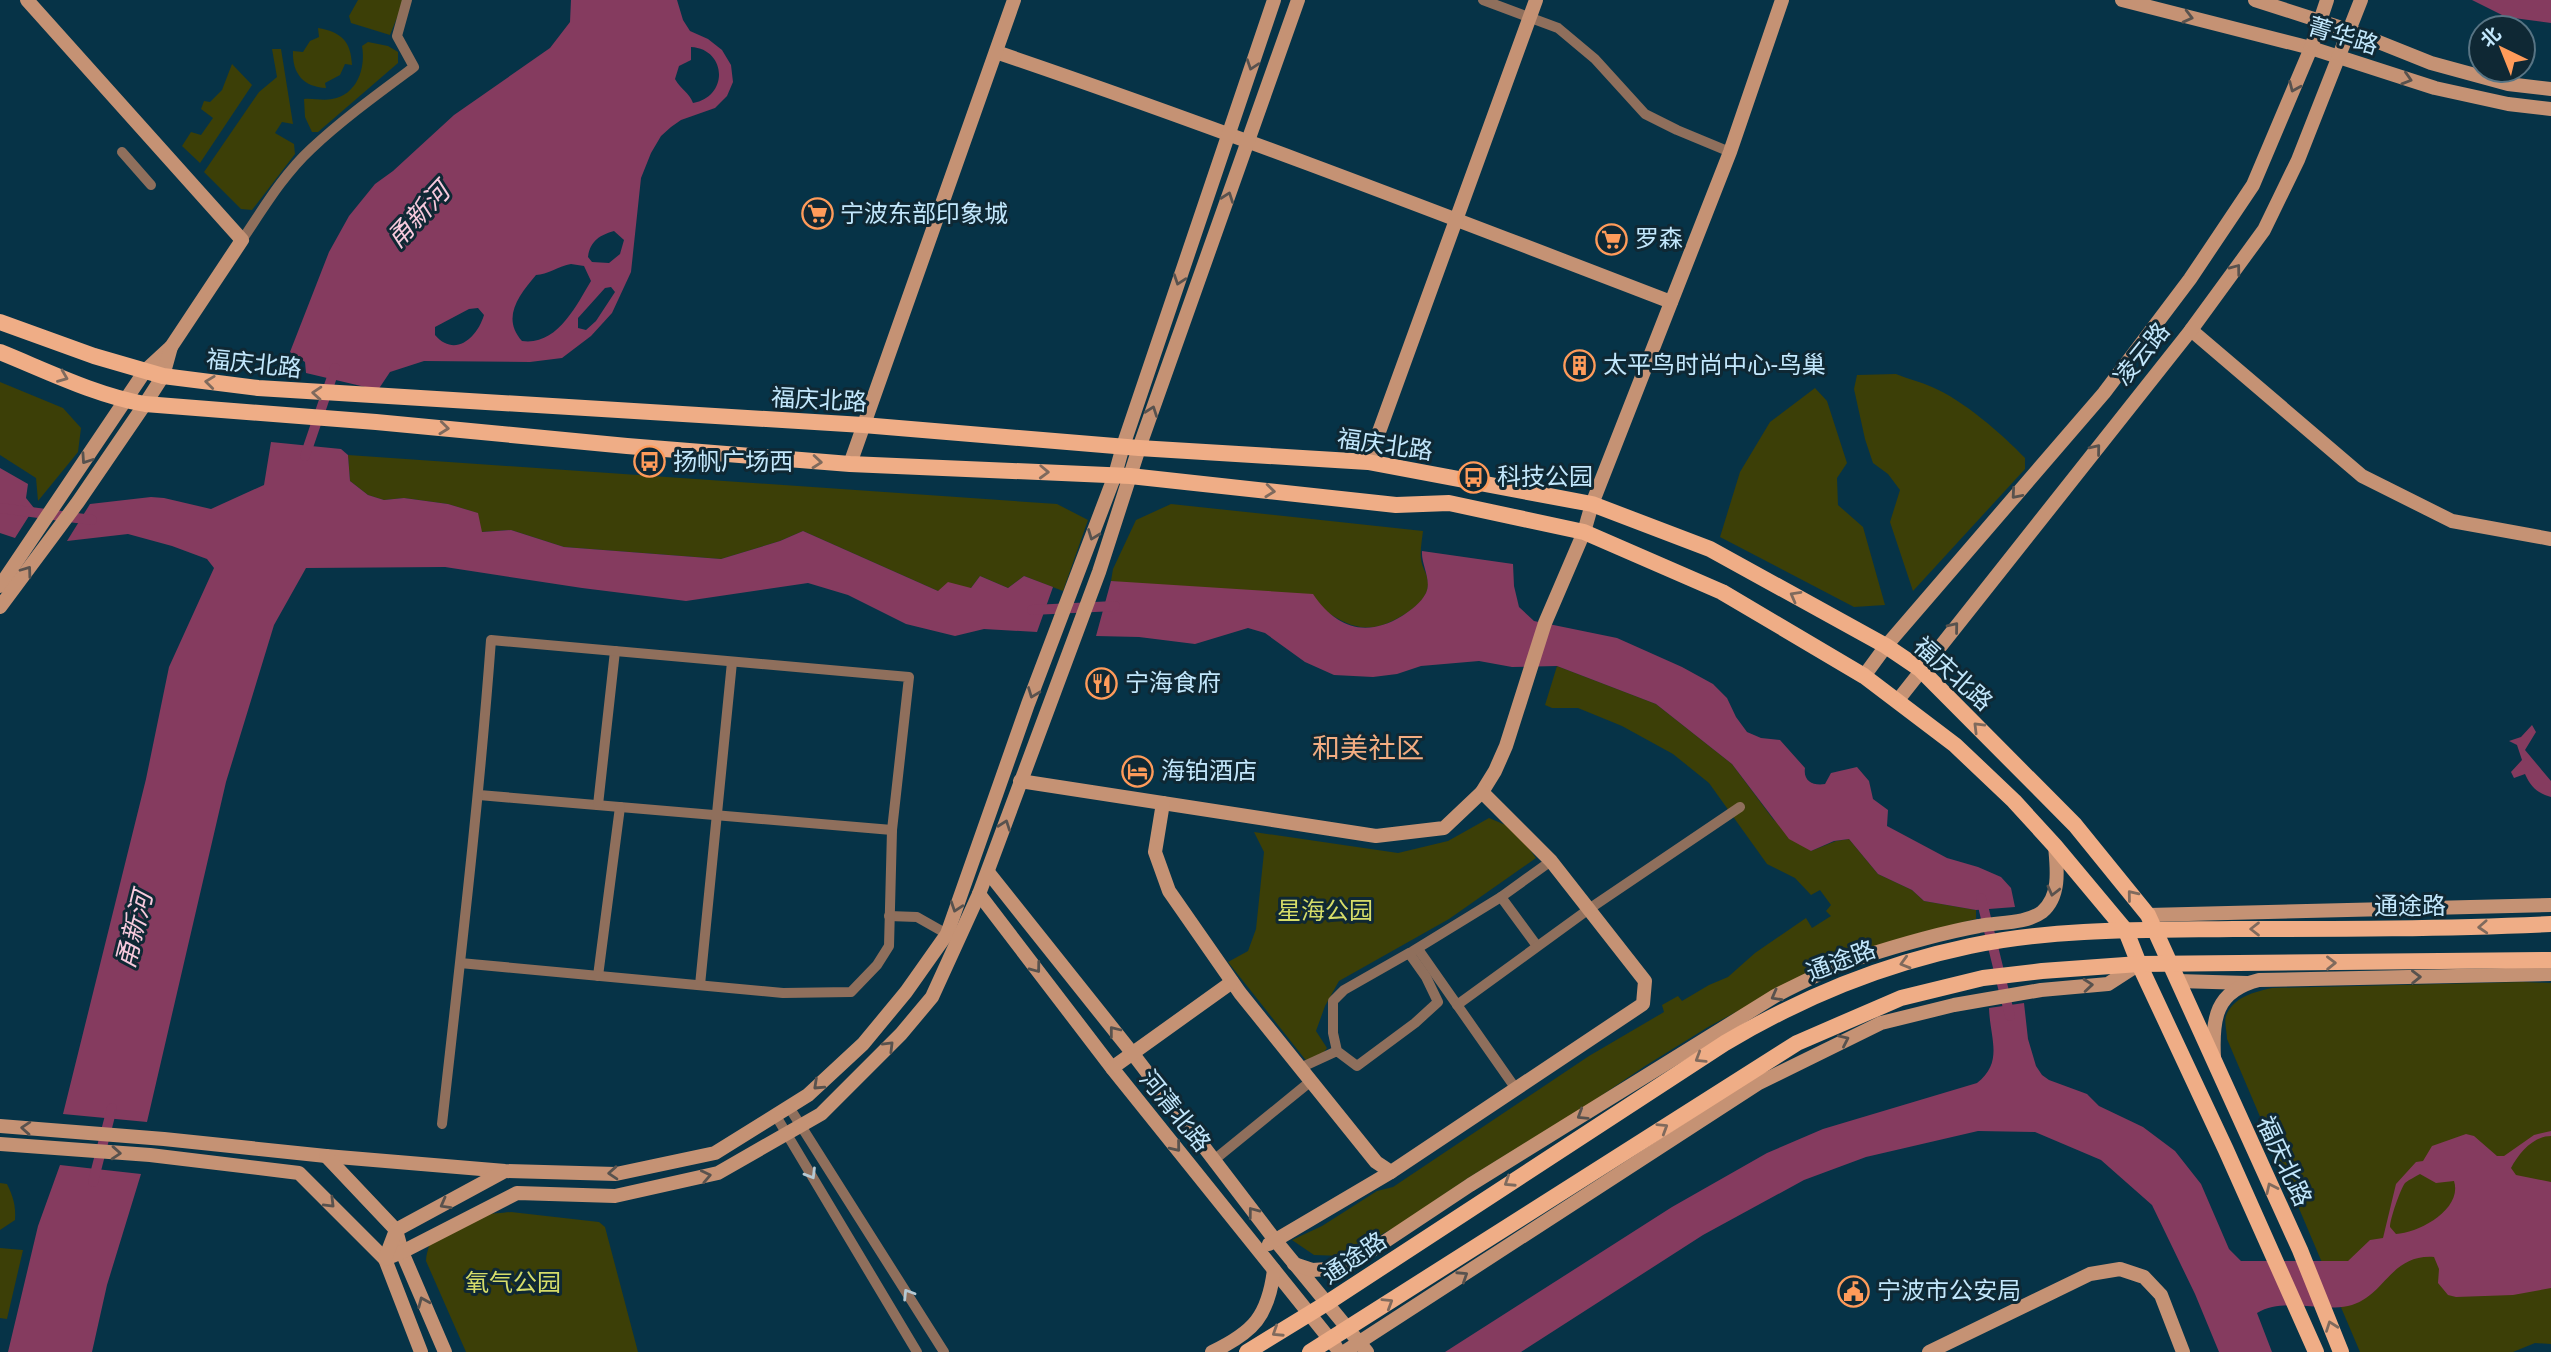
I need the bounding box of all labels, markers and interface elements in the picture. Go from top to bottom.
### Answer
one-way arrow [2182,9,2194,23]
street label: 菁华路 [2304,12,2382,60]
north arrow [2467,14,2537,84]
text: 北 [2476,22,2506,52]
one-way arrow [1246,58,1260,70]
one-way arrow [2400,71,2412,86]
one-way arrow [2289,80,2303,92]
water label: 甬新河 [380,173,459,254]
one-way arrow [1220,191,1234,203]
supermarket icon: 宁波东部印象城 [800,197,834,231]
place label: 宁波东部印象城 [840,200,1008,228]
supermarket icon: 罗森 [1595,222,1629,256]
place label: 罗森 [1635,225,1683,253]
one-way arrow [2227,264,2240,277]
one-way arrow [1173,273,1187,286]
street label: 凌云路 [2108,317,2176,391]
street label: 福庆北路 [205,345,303,383]
building icon: 太平鸟时尚中心-鸟巢 [1563,348,1597,382]
place label: 太平鸟时尚中心-鸟巢 [1603,351,1826,379]
one-way arrow [57,369,69,383]
one-way arrow [204,375,216,390]
street label: 福庆北路 [770,384,868,416]
one-way arrow [311,386,322,401]
one-way arrow [1144,406,1158,418]
one-way arrow [438,421,449,436]
street label: 福庆北路 [1336,424,1434,466]
one-way arrow [2088,444,2100,457]
bus stop icon: 扬帆广场西 [633,445,667,479]
place label: 扬帆广场西 [673,448,793,476]
one-way arrow [81,452,94,465]
one-way arrow [811,454,822,469]
bus stop icon: 科技公园 [1457,460,1491,494]
place label: 科技公园 [1497,463,1593,491]
one-way arrow [1039,465,1050,480]
one-way arrow [1265,483,1276,498]
one-way arrow [2012,486,2024,499]
one-way arrow [1087,529,1101,541]
one-way arrow [18,566,31,579]
one-way arrow [1790,591,1802,604]
one-way arrow [1946,622,1958,635]
street label: 福庆北路 [1908,631,1998,717]
restaurant icon: 宁海食府 [1085,666,1119,700]
place label: 宁海食府 [1125,669,1221,697]
one-way arrow [1027,687,1041,699]
one-way arrow [1974,723,1987,736]
district label: 和美社区 [1312,732,1424,765]
hotel icon: 海铂酒店 [1121,754,1155,788]
place label: 海铂酒店 [1161,757,1257,785]
one-way arrow [996,820,1010,832]
water label: 甬新河 [110,884,159,971]
one-way arrow [2047,885,2061,897]
one-way arrow [2127,890,2140,902]
street label: 通途路 [2374,892,2446,920]
park label: 星海公园 [1277,897,1373,925]
one-way arrow [950,901,964,913]
one-way arrow [2477,920,2488,935]
one-way arrow [2250,921,2260,937]
street label: 通途路 [1802,935,1880,987]
one-way arrow [1900,954,1912,969]
one-way arrow [2325,955,2336,970]
one-way arrow [1027,961,1040,973]
one-way arrow [2411,969,2422,984]
one-way arrow [2083,978,2094,993]
one-way arrow [1771,988,1783,1001]
one-way arrow [1110,1027,1123,1039]
one-way arrow [1837,1035,1849,1049]
one-way arrow [881,1042,893,1054]
one-way arrow [1695,1050,1708,1063]
street label: 河清北路 [1134,1065,1216,1157]
one-way arrow [813,1077,826,1090]
one-way arrow [1577,1107,1590,1120]
street label: 福庆北路 [2251,1112,2317,1210]
one-way arrow [20,1121,31,1136]
one-way arrow [1655,1124,1668,1137]
one-way arrow [1168,1139,1180,1152]
one-way arrow [111,1145,122,1160]
one-way arrow [607,1165,618,1180]
one-way arrow [802,1167,815,1180]
one-way arrow [700,1169,712,1184]
one-way arrow [1504,1174,1517,1186]
one-way arrow [2265,1183,2279,1195]
one-way arrow [321,1195,334,1208]
one-way arrow [439,1196,452,1209]
one-way arrow [1249,1207,1262,1219]
street label: 通途路 [1316,1226,1392,1290]
park label: 氧气公园 [465,1269,561,1297]
one-way arrow [1456,1271,1469,1284]
public building icon: 宁波市公安局 [1837,1274,1871,1308]
place label: 宁波市公安局 [1877,1277,2021,1305]
one-way arrow [903,1289,916,1302]
one-way arrow [418,1297,432,1309]
one-way arrow [1381,1298,1394,1311]
one-way arrow [2325,1320,2339,1332]
one-way arrow [1272,1324,1285,1337]

